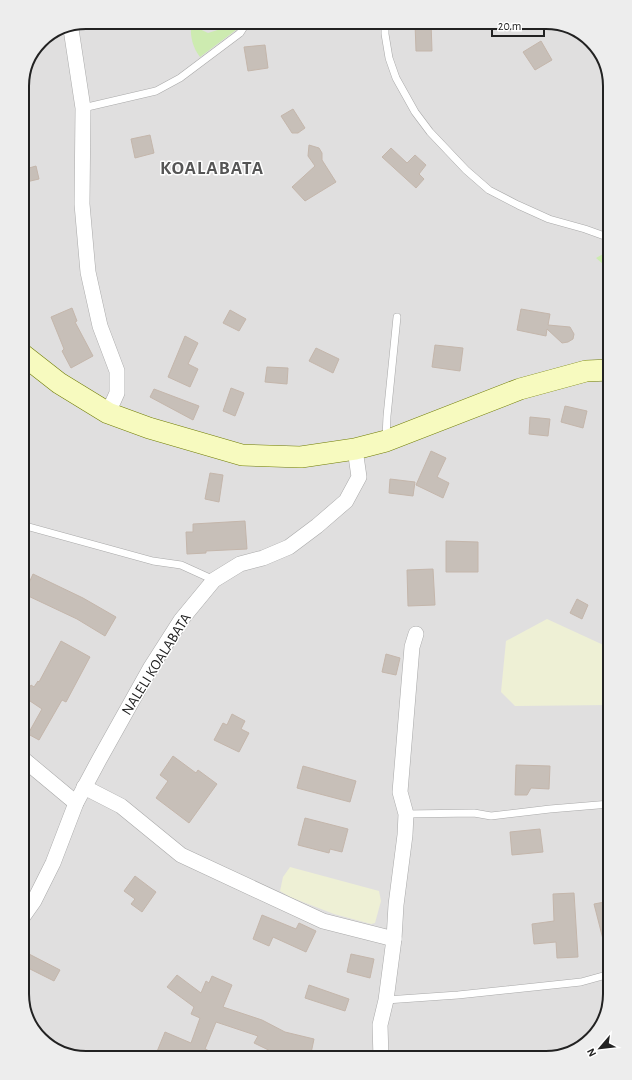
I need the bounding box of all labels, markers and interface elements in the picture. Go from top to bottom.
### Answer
scale bar [492,12,544,38]
text: 20 m [498,20,521,32]
district label: KOALABATA [160,159,264,178]
street label: NALELI KOALABATA [119,610,194,718]
north arrow [580,1028,620,1068]
text: N [585,1046,598,1058]

